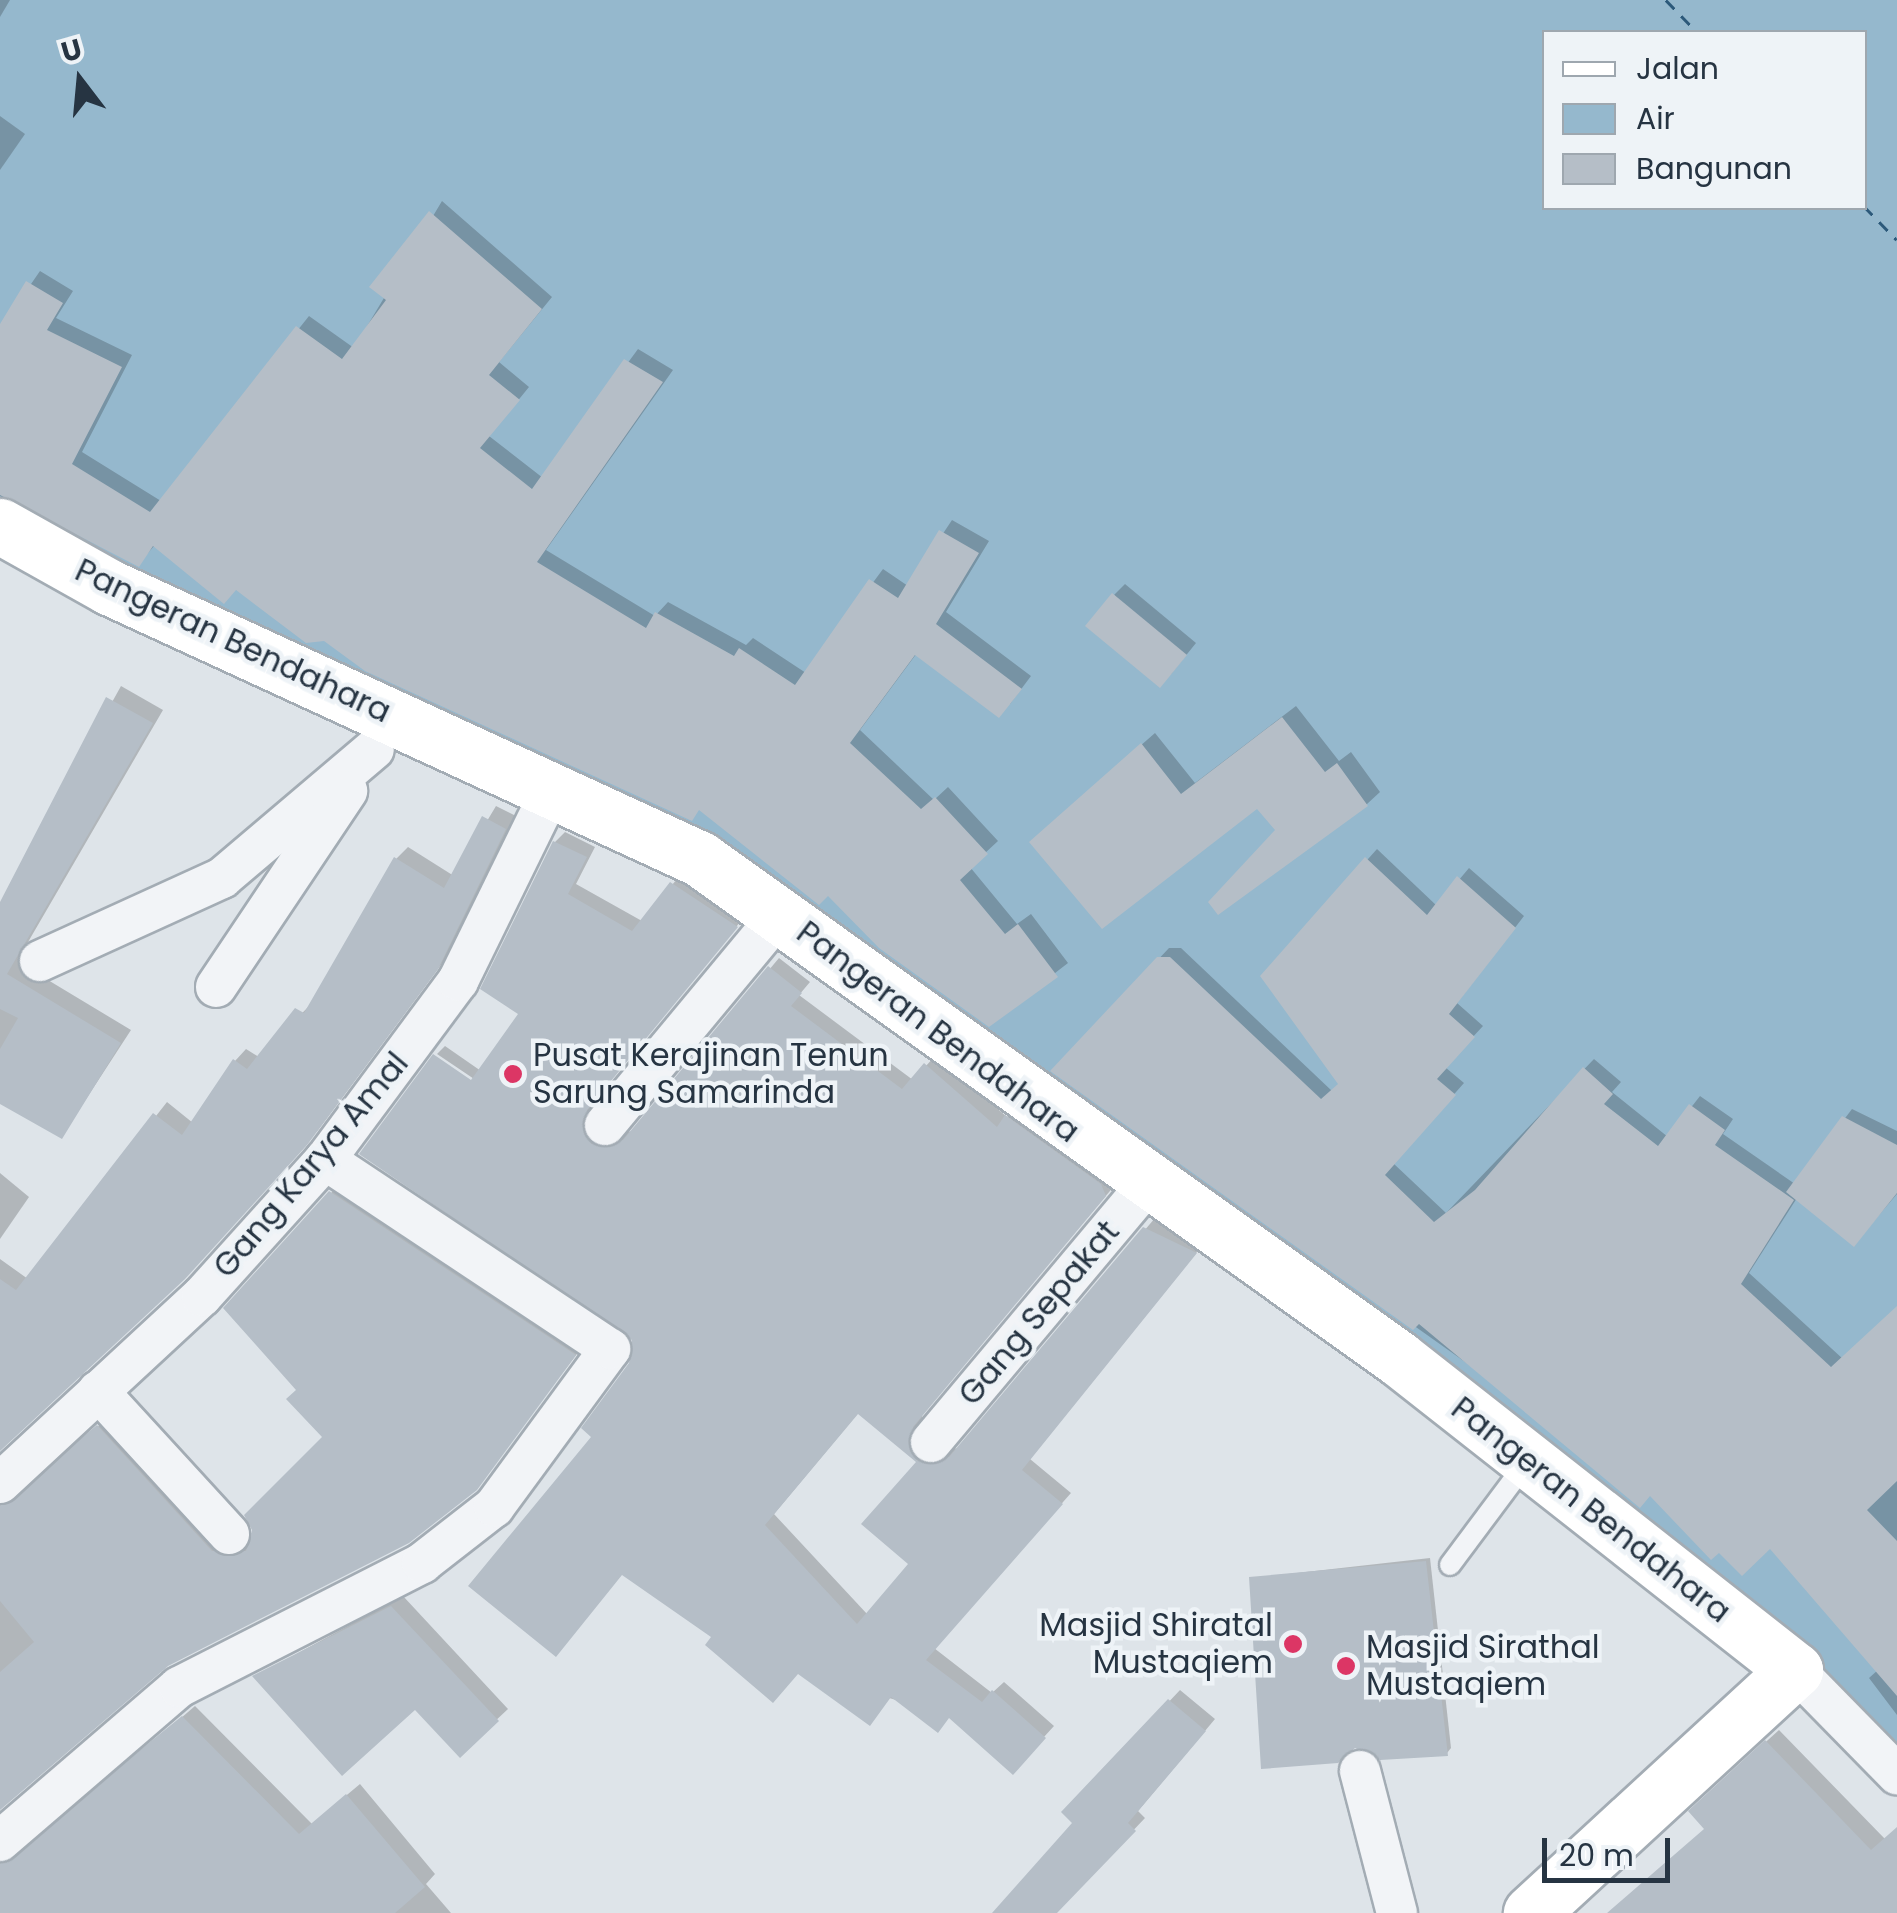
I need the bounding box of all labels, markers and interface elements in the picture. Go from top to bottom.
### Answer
text: U [57,29,86,72]
north arrow [30,30,130,130]
legend [1542,30,1867,210]
text: Jalan [1636,47,1719,90]
text: Air [1636,97,1675,140]
text: Bangunan [1636,147,1792,190]
street label: Pangeran Bendahara [69,551,397,731]
street label: Pangeran Bendahara [789,913,1087,1151]
place label: Pusat Kerajinan Tenun Sarung Samarinda [533,1037,889,1112]
street label: Gang Karya Amal [206,1045,416,1285]
marker: Pusat Kerajinan Tenun Sarung Samarinda [502,1063,524,1085]
street label: Gang Sepakat [951,1213,1127,1413]
street label: Pangeran Bendahara [1444,1389,1738,1631]
place label: Masjid Shiratal Mustaqiem [1039,1607,1273,1682]
place label: Masjid Sirathal Mustaqiem [1366,1629,1600,1704]
marker: Masjid Shiratal Mustaqiem [1282,1633,1304,1655]
marker: Masjid Sirathal Mustaqiem [1335,1655,1357,1677]
scale bar [1547,1818,1674,1880]
text: 20 m [1559,1834,1634,1877]

